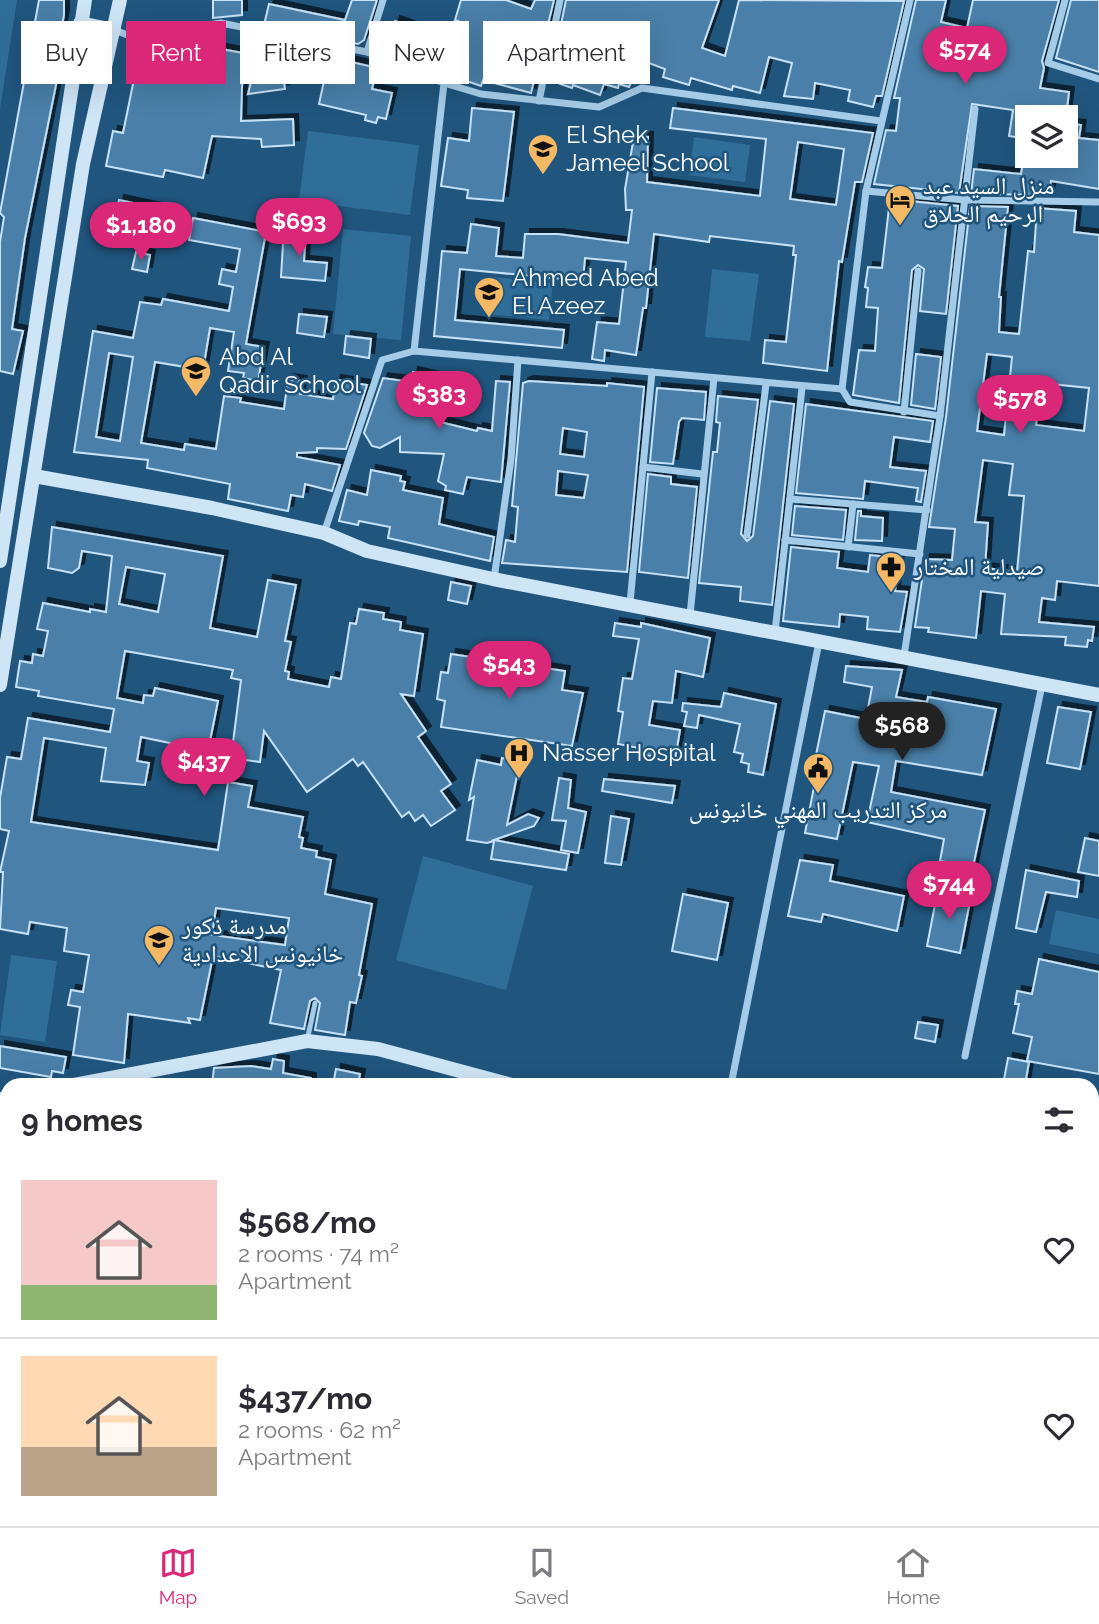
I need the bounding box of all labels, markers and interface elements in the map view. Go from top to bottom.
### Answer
chip: Buy [21,21,112,84]
chip: Rent [126,21,226,84]
chip: Filters [240,21,355,84]
chip: New [369,21,469,84]
chip: Apartment [483,21,650,84]
pin: $574 [924,27,1006,86]
text: $574 [939,35,991,62]
map controls [1015,105,1078,168]
button: layers [1015,105,1078,168]
place label: El Shek Jameel School [566,120,730,177]
school or university icon: El Shek Jameel School [526,132,560,176]
place label: منزل السيد عبد الرحيم الحلاق [923,171,1054,230]
hotel icon: منزل السيد عبد الرحيم الحلاق [883,183,917,227]
pin: $693 [258,198,340,258]
pin: $1,180 [84,202,198,262]
text: $693 [272,207,326,234]
text: $1,180 [106,211,176,238]
place label: Ahmed Abed El Azeez [512,263,659,320]
school or university icon: Ahmed Abed El Azeez [472,275,506,319]
place label: Abd Al Qadir School [219,342,361,399]
school or university icon: Abd Al Qadir School [179,354,213,398]
pin: $383 [398,372,480,431]
pin: $578 [979,376,1061,435]
text: $383 [412,380,466,407]
text: $578 [993,384,1047,411]
pharmacy icon: صيدلية المختار [874,550,908,594]
place label: صيدلية المختار [913,552,1044,581]
pin: $543 [468,642,550,701]
text: $543 [482,650,536,677]
pin: $568 [861,702,943,762]
text: $568 [874,711,930,738]
hospital icon: Nasser Hospital [502,736,536,780]
pin: $437 [163,738,245,798]
place label: Nasser Hospital [542,738,716,767]
text: $437 [177,747,231,774]
public building icon: مركز التدريب المهني خانيونس [801,751,835,795]
place label: مركز التدريب المهني خانيونس [689,795,947,829]
pin: $744 [908,862,990,921]
text: $744 [923,870,975,897]
place label: مدرسة ذكور خانيونس الاعدادية [181,911,343,968]
school or university icon: مدرسة ذكور خانيونس الاعدادية [142,923,176,967]
icon: filters [1040,1101,1078,1139]
text: 9 homes [21,1103,143,1138]
text: $568/mo [238,1205,376,1240]
icon: home [77,1208,161,1292]
icon: heart [1040,1231,1078,1269]
text: 2 rooms · 74 m² [238,1240,399,1267]
text: Apartment [238,1267,352,1294]
text: $437/mo [238,1381,372,1416]
icon: home [77,1384,161,1468]
icon: heart [1040,1407,1078,1445]
text: 2 rooms · 62 m² [238,1416,401,1443]
text: Apartment [238,1443,352,1470]
tab: Map [159,1544,197,1608]
tab: Saved [515,1544,569,1608]
tab: Home [886,1544,940,1608]

